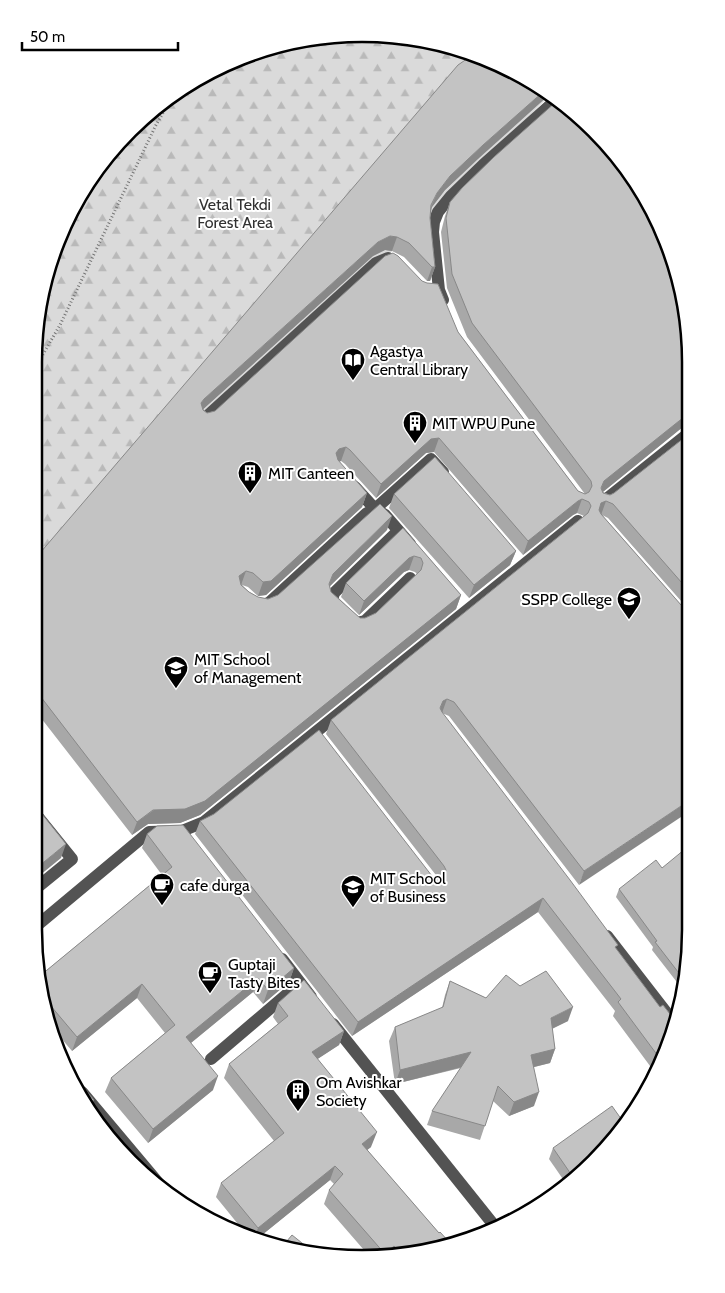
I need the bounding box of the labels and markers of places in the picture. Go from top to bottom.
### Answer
place label: Agastya Central Library [370,342,468,379]
library icon: Agastya Central Library [340,347,366,381]
building icon: MIT WPU Pune [402,410,428,444]
place label: MIT WPU Pune [432,414,535,433]
building icon: MIT Canteen [237,460,263,494]
place label: MIT Canteen [268,464,354,483]
school or university icon: SSPP College [616,586,642,620]
place label: SSPP College [521,590,612,609]
place label: MIT School of Management [194,650,302,687]
school or university icon: MIT School of Management [163,655,189,689]
place label: MIT School of Business [370,869,446,906]
cafe icon: cafe durga [149,872,175,906]
school or university icon: MIT School of Business [340,874,366,908]
place label: cafe durga [180,876,250,895]
place label: Guptaji Tasty Bites [228,955,300,992]
cafe icon: Guptaji Tasty Bites [197,960,223,994]
place label: Om Avishkar Society [316,1073,402,1110]
building icon: Om Avishkar Society [285,1078,311,1112]

